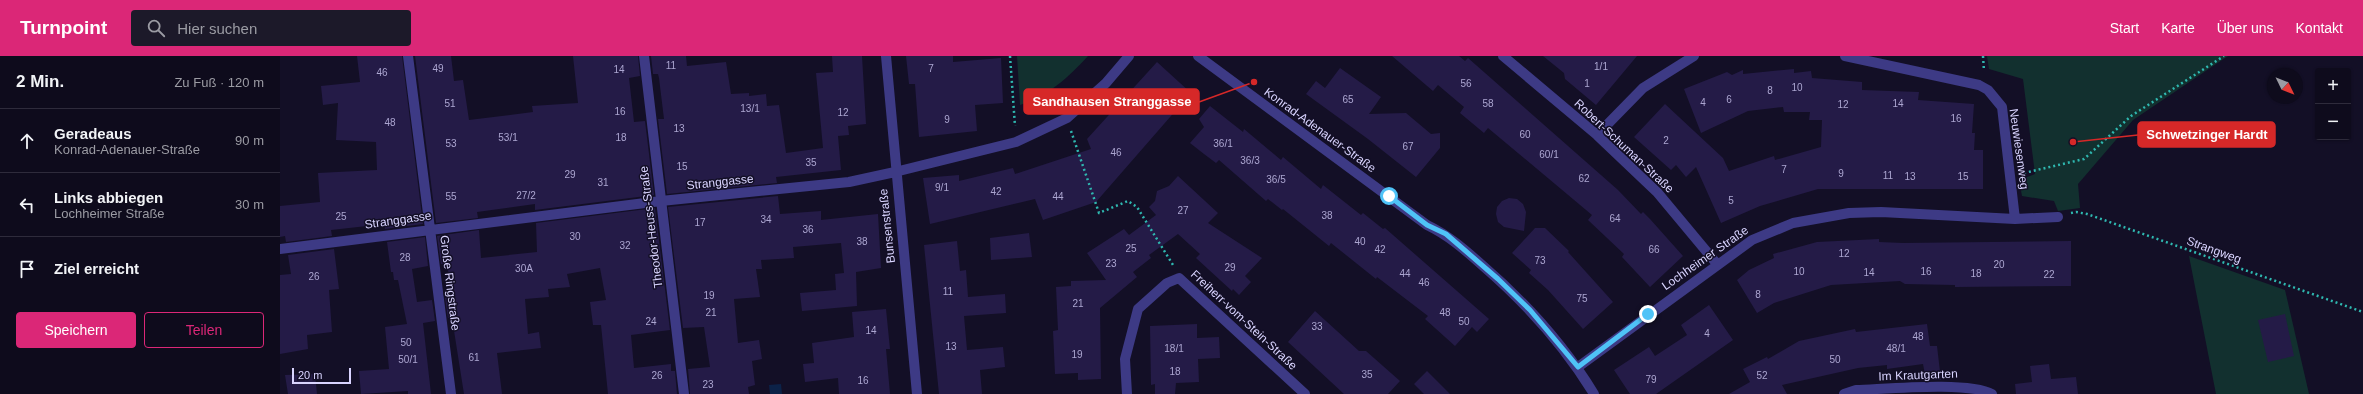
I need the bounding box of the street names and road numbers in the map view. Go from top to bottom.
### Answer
street label: Konrad-Adenauer-Straße [1261,85,1379,175]
street label: Robert-Schuman-Straße [1571,96,1677,196]
street label: Neuwiesenweg [2006,108,2032,190]
street label: Theodor-Heuss-Straße [637,165,665,289]
street label: Stranggasse [686,171,755,192]
street label: Bunsenstraße [876,188,898,264]
street label: Stranggasse [364,208,433,232]
street label: Lochheimer Straße [1659,223,1751,293]
street label: Große Ringstraße [437,234,463,332]
street label: Strangweg [2185,234,2243,266]
street label: Freiherr-vom-Stein-Straße [1188,267,1300,373]
street label: Im Krautgarten [1878,367,1958,383]

